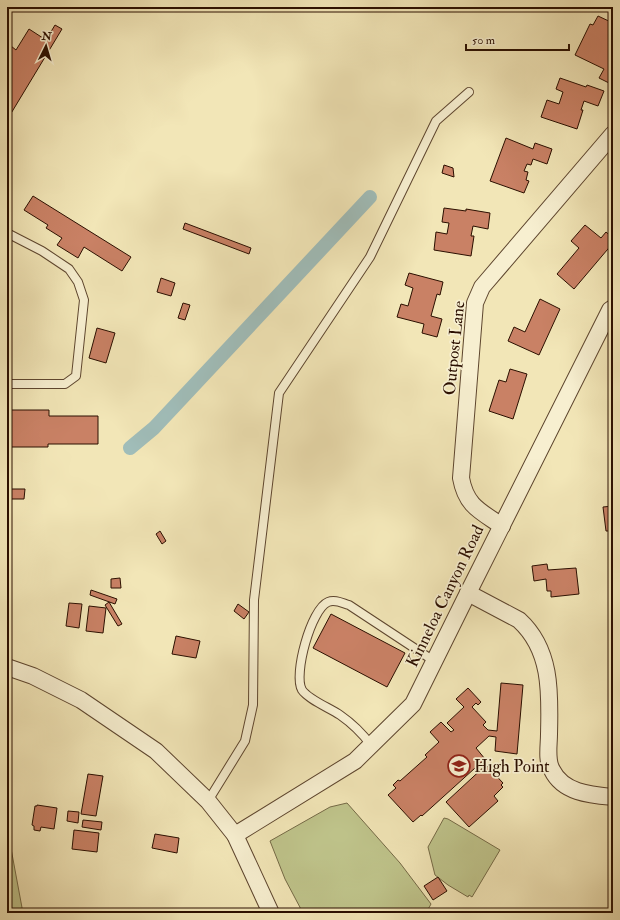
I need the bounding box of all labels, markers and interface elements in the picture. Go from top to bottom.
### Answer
north arrow [26,26,66,66]
scale bar [466,26,569,52]
text: N [40,30,53,44]
text: 50 m [472,33,496,48]
street label: Outpost Lane [439,300,470,396]
street label: Kinneloa Canyon Road [401,521,490,671]
school or university icon: High Point [446,753,472,779]
place label: High Point [474,756,550,777]

